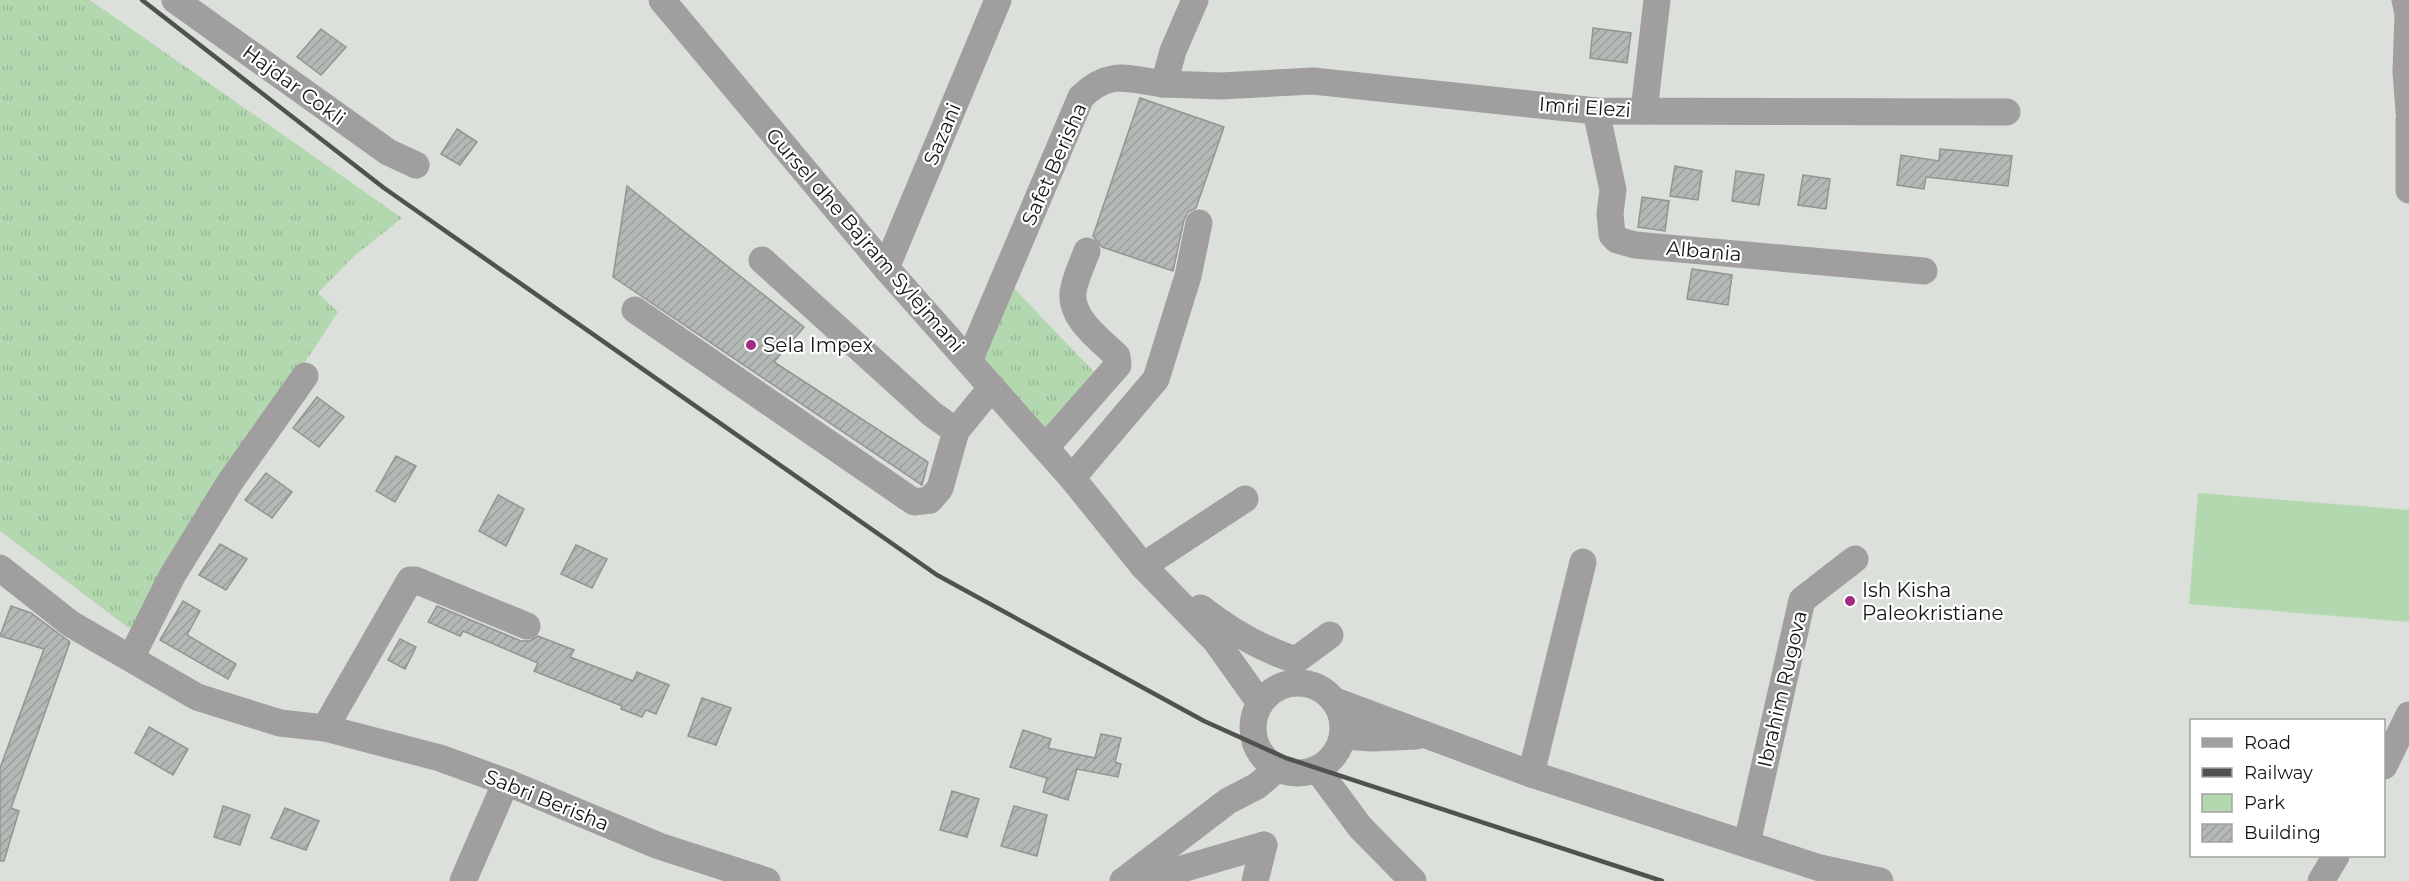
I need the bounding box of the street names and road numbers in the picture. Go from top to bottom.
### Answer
street label: Hajdar Cokli [238,40,350,130]
street label: Imri Elezi [1538,92,1632,122]
street label: Sazani [918,99,966,169]
street label: Safet Berisha [1016,99,1092,229]
street label: Gursel dhe Bajram Sylejmani [761,123,969,357]
street label: Albania [1665,236,1743,266]
street label: Ibrahim Rugova [1752,608,1812,770]
street label: Sabri Berisha [481,764,613,836]

